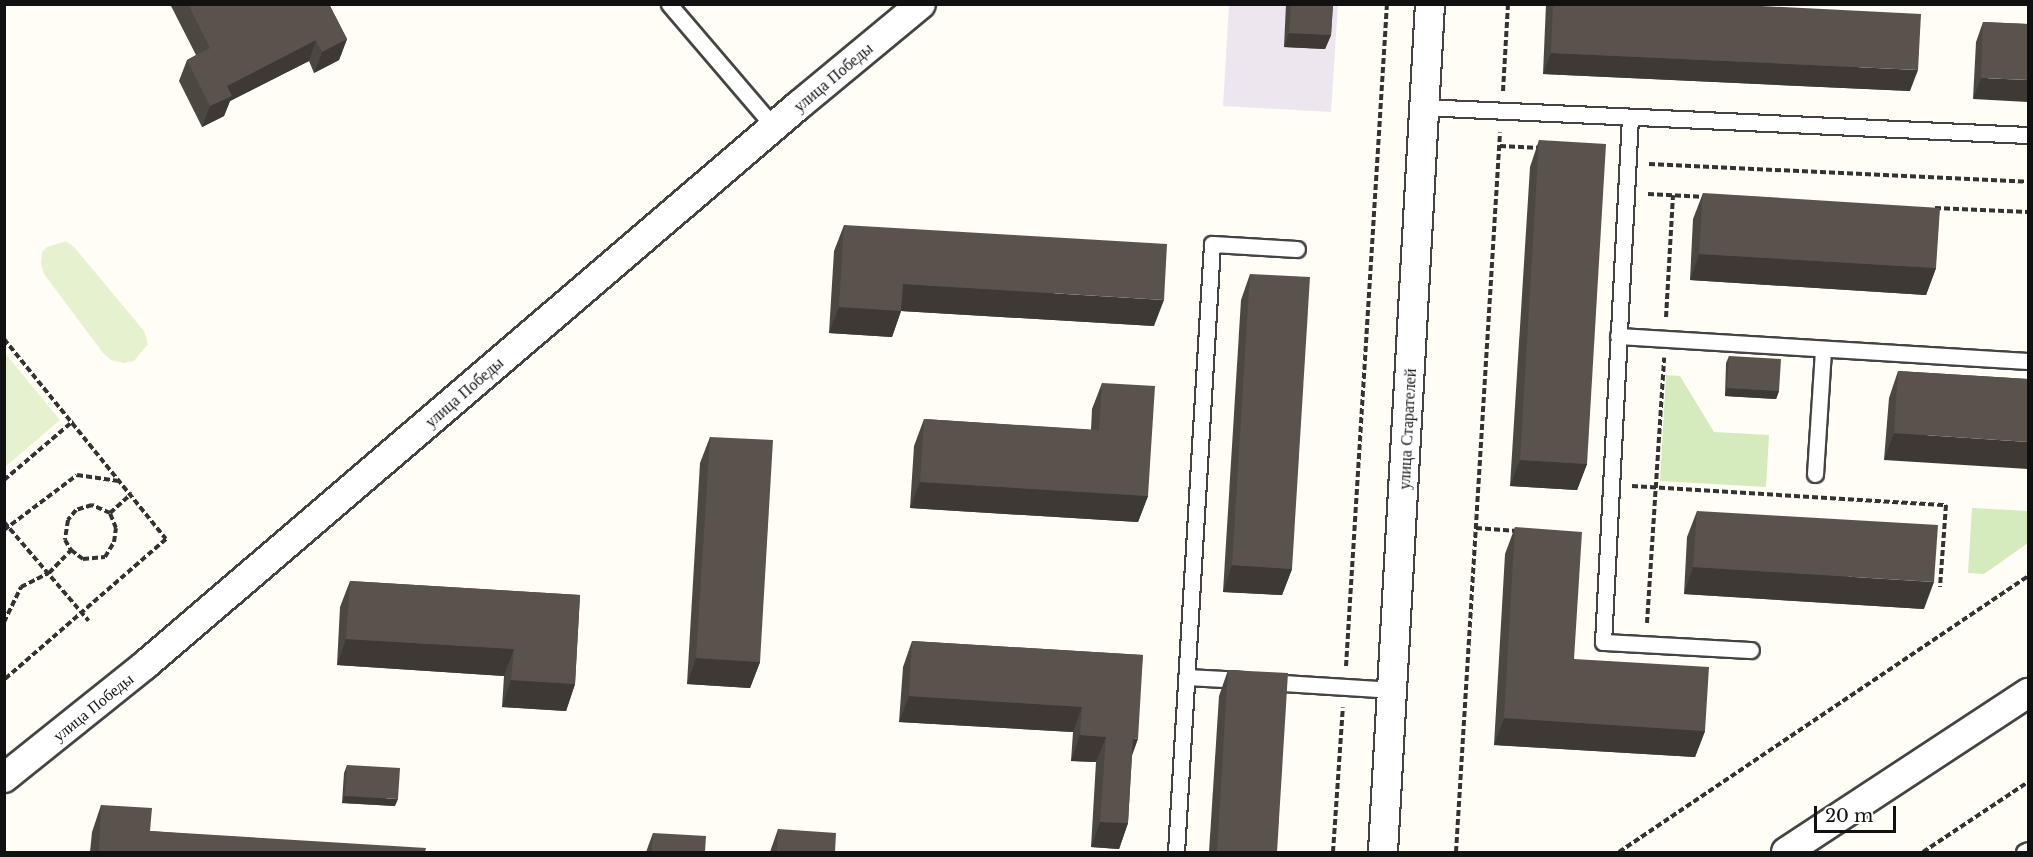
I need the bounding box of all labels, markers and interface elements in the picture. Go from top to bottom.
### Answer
street label: улица Победы [790,38,876,116]
street label: улица Победы [421,353,507,431]
street label: улица Старателей [1394,368,1420,490]
street label: улица Победы [49,669,137,745]
scale bar [1817,794,1900,832]
text: 20 m [1825,805,1873,827]

